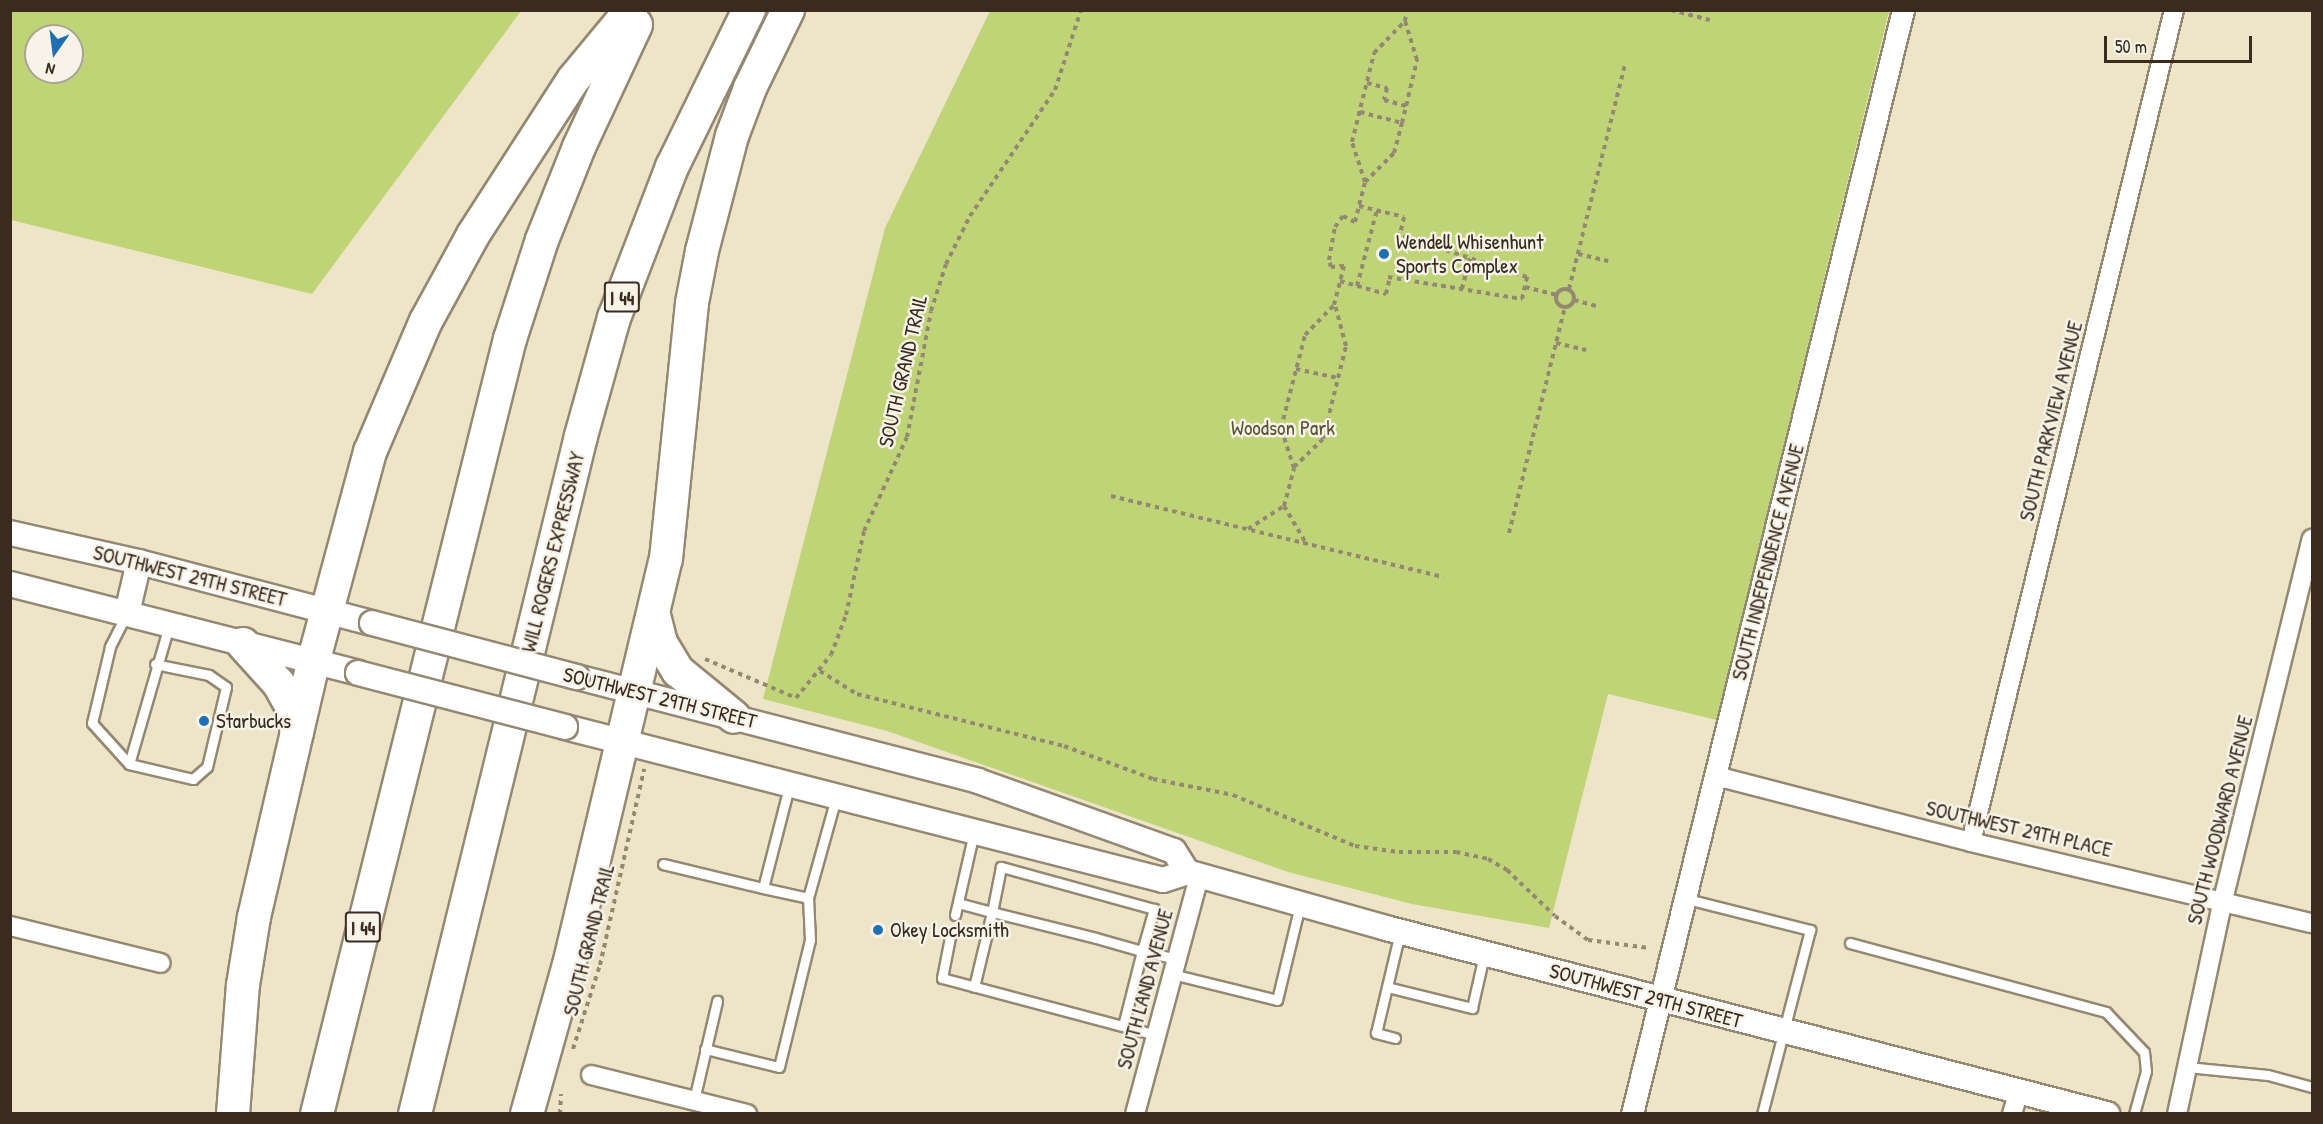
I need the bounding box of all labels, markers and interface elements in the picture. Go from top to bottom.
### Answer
north arrow [24,24,84,84]
scale bar [2107,24,2256,62]
text: 50 m [2115,34,2147,59]
text: N [43,58,57,81]
place label: Wendell Whisenhunt Sports Complex [1396,229,1544,279]
marker: Wendell Whisenhunt Sports Complex [1377,247,1391,261]
road number: I 44 [602,280,642,314]
street label: SOUTH GRAND TRAIL [873,292,933,450]
street label: SOUTH PARKVIEW AVENUE [2014,318,2088,524]
park label: Woodson Park [1231,415,1335,441]
street label: SOUTH INDEPENDENCE AVENUE [1726,441,1810,683]
street label: WILL ROGERS EXPRESSWAY [516,449,590,655]
street label: SOUTHWEST 29TH STREET [91,540,289,612]
street label: SOUTHWEST 29TH STREET [561,662,759,734]
place label: Starbucks [216,708,291,734]
street label: SOUTH WOODWARD AVENUE [2182,713,2258,927]
marker: Starbucks [197,714,211,728]
street label: SOUTHWEST 29TH PLACE [1924,795,2114,863]
street label: SOUTH GRAND TRAIL [558,861,620,1019]
street label: SOUTH LAND AVENUE [1112,906,1178,1072]
road number: I 44 [344,910,382,944]
place label: Okey Locksmith [890,917,1009,943]
marker: Okey Locksmith [871,923,885,937]
street label: SOUTHWEST 29TH STREET [1547,958,1745,1034]

